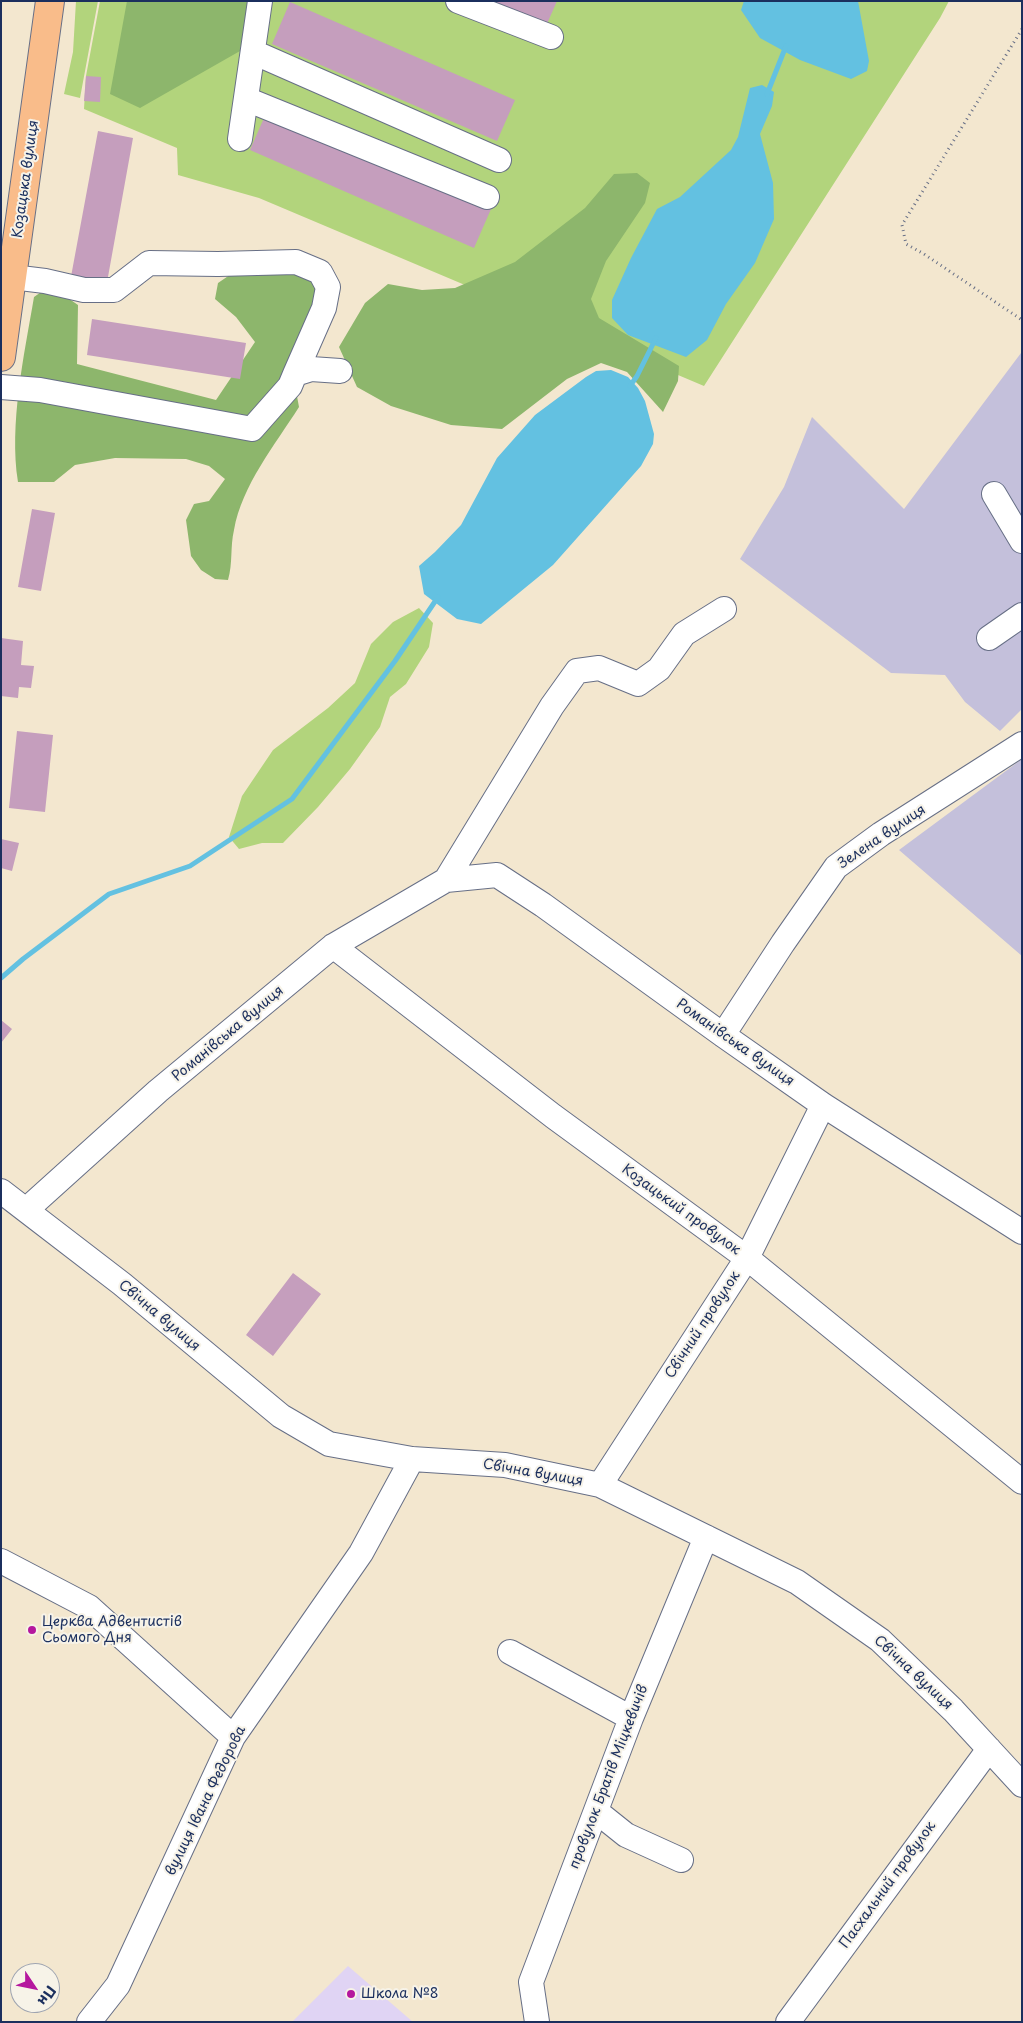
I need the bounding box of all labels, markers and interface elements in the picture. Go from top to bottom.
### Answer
street label: Козацька вулиця [9,119,43,239]
street label: Зелена вулиця [835,802,929,872]
street label: Романівська вулиця [169,982,287,1086]
street label: Романівська вулиця [673,996,797,1090]
street label: Козацький провулок [618,1161,744,1259]
street label: Свічний провулок [662,1268,744,1382]
street label: Свічна вулиця [115,1277,203,1355]
street label: Свічна вулиця [482,1456,584,1490]
place label: Церква Адвентистiв Сьомого Дня [42,1614,182,1646]
marker: Церква Адвентистiв Сьомого Дня [26,1624,38,1636]
street label: Свічна вулиця [870,1632,956,1714]
street label: провулок Братів Міцкевичів [566,1683,652,1871]
street label: вулиця Івана Федорова [162,1723,250,1879]
street label: Пасхальний провулок [836,1818,940,1952]
north arrow [10,1963,60,2013]
text: Пн [33,1982,61,2010]
place label: Школа №8 [361,1986,439,2002]
marker: Школа №8 [345,1988,357,2000]

